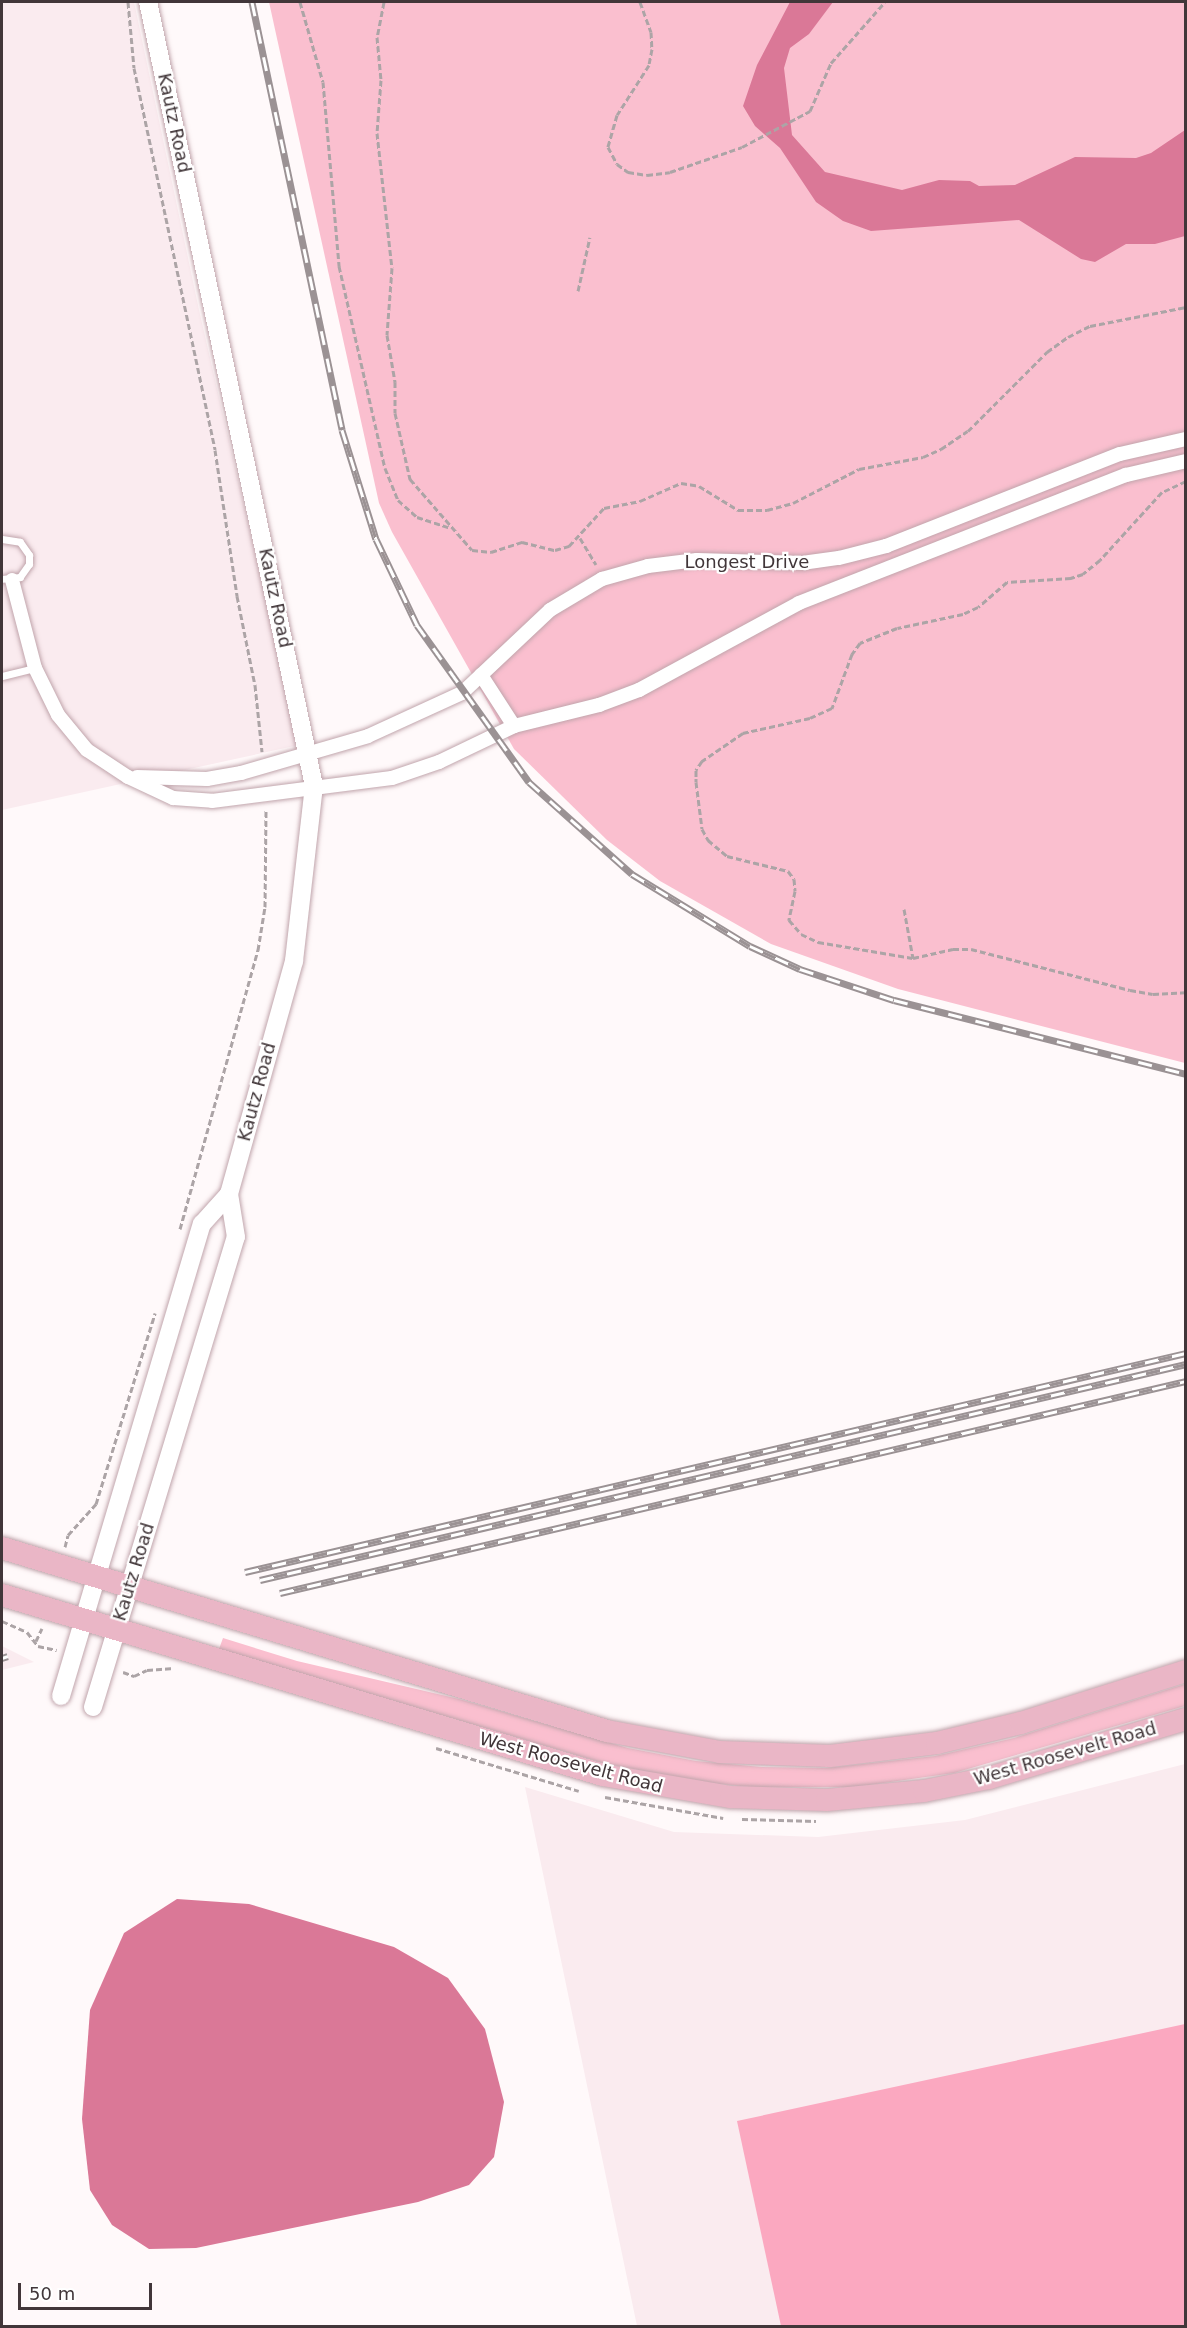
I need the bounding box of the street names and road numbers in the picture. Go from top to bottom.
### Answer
street label: Kautz Road [153,71,195,175]
street label: Kautz Road [254,546,296,650]
street label: Longest Drive [685,551,809,573]
street label: Kautz Road [233,1040,281,1144]
street label: Kautz Road [109,1520,159,1624]
street label: West Roosevelt Road [971,1718,1159,1790]
street label: West Roosevelt Road [477,1728,665,1798]

